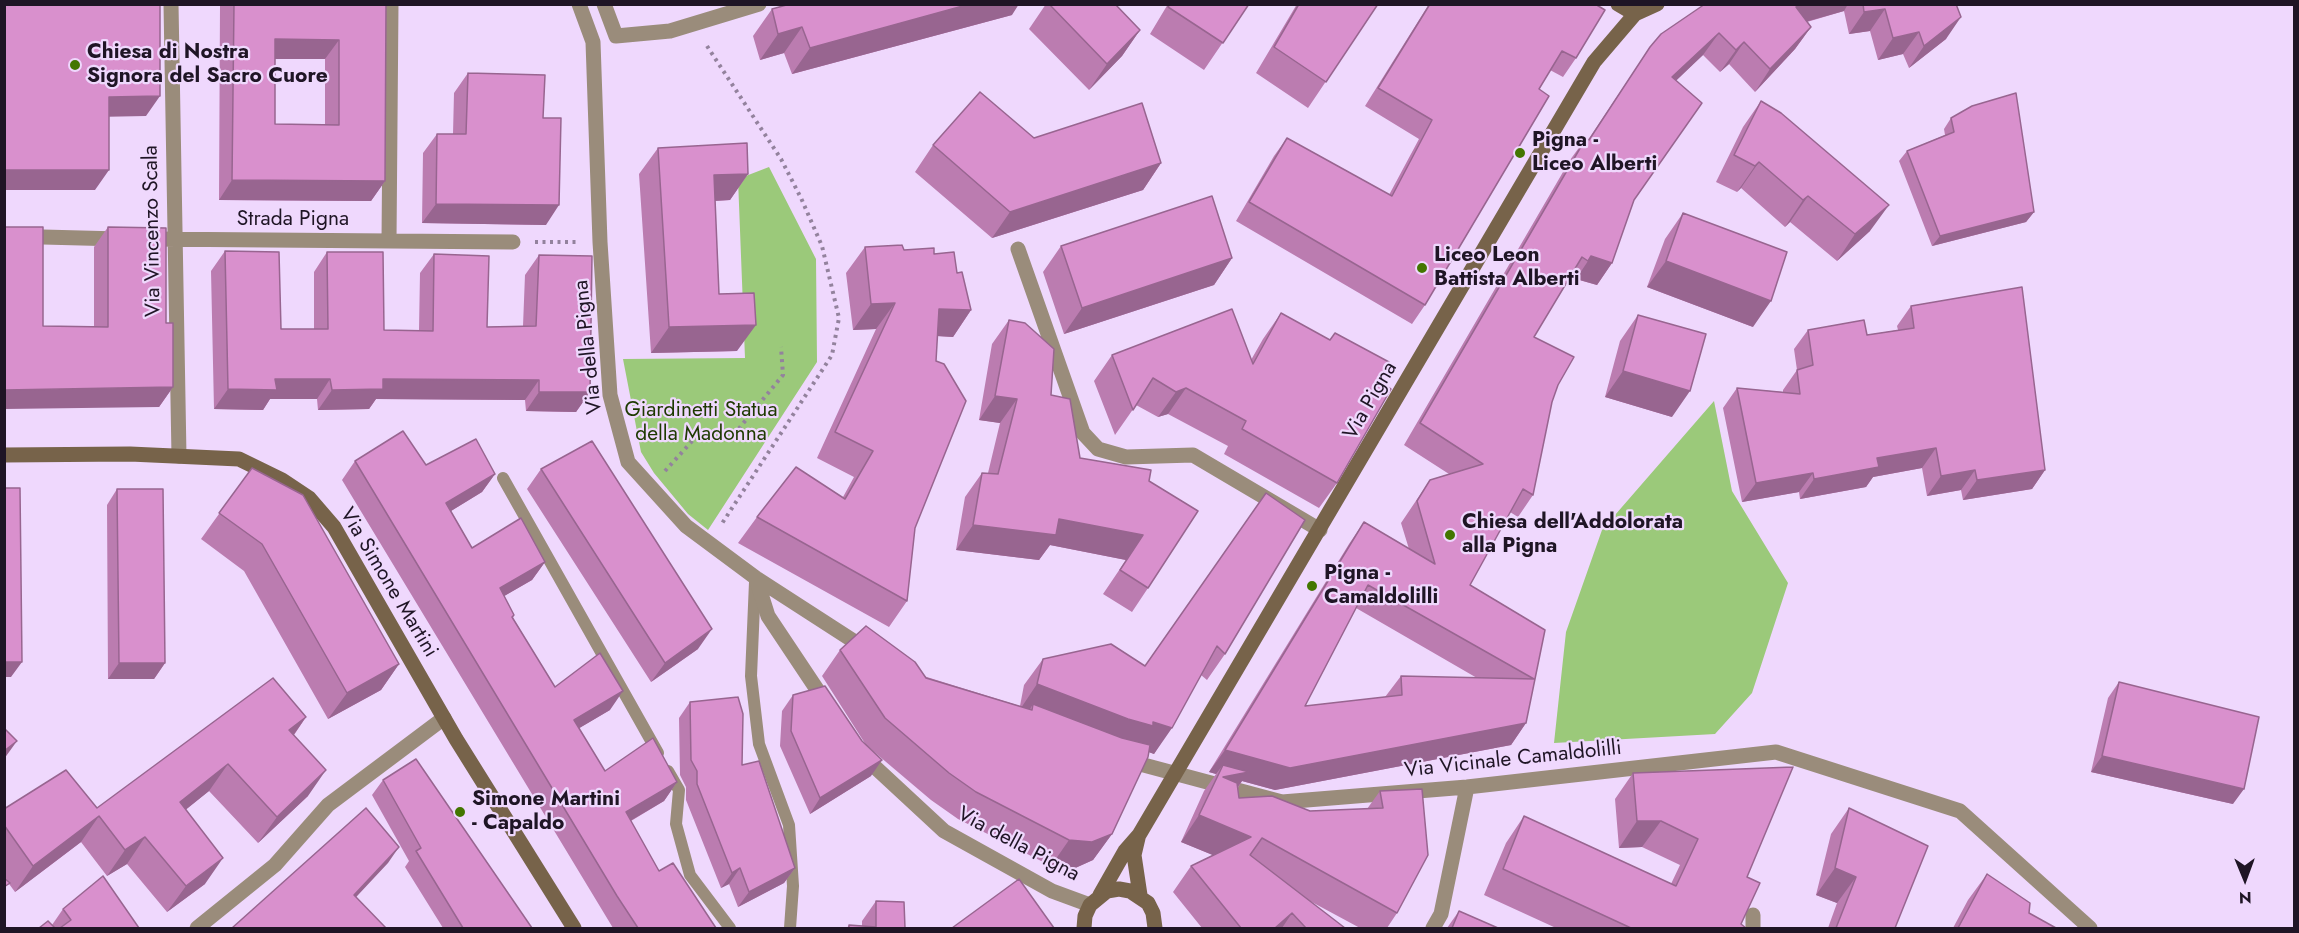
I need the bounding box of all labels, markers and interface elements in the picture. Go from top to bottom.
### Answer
place label: Chiesa di Nostra Signora del Sacro Cuore [87,40,328,90]
marker: Chiesa di Nostra Signora del Sacro Cuore [68,58,82,72]
place label: Pigna - Liceo Alberti [1532,128,1657,178]
street label: Via Vincenzo Scala [139,145,167,317]
marker: Pigna - Liceo Alberti [1513,146,1527,160]
street label: Strada Pigna [237,207,349,233]
place label: Liceo Leon Battista Alberti [1434,243,1579,293]
marker: Liceo Leon Battista Alberti [1415,261,1429,275]
street label: Via della Pigna [569,279,609,415]
street label: Via Pigna [1339,358,1403,444]
park label: Giardinetti Statua della Madonna [625,398,777,448]
street label: Via Simone Martini [333,504,443,662]
place label: Chiesa dell'Addolorata alla Pigna [1462,510,1683,560]
marker: Chiesa dell'Addolorata alla Pigna [1443,528,1457,542]
place label: Pigna - Camaldolilli [1324,561,1438,611]
marker: Pigna - Camaldolilli [1305,579,1319,593]
street label: Via Vicinale Camaldolilli [1403,736,1623,784]
place label: Simone Martini - Capaldo [472,787,620,837]
street label: Via della Pigna [953,802,1083,888]
marker: Simone Martini - Capaldo [453,805,467,819]
north arrow [2215,849,2275,909]
text: N [2239,886,2252,909]

